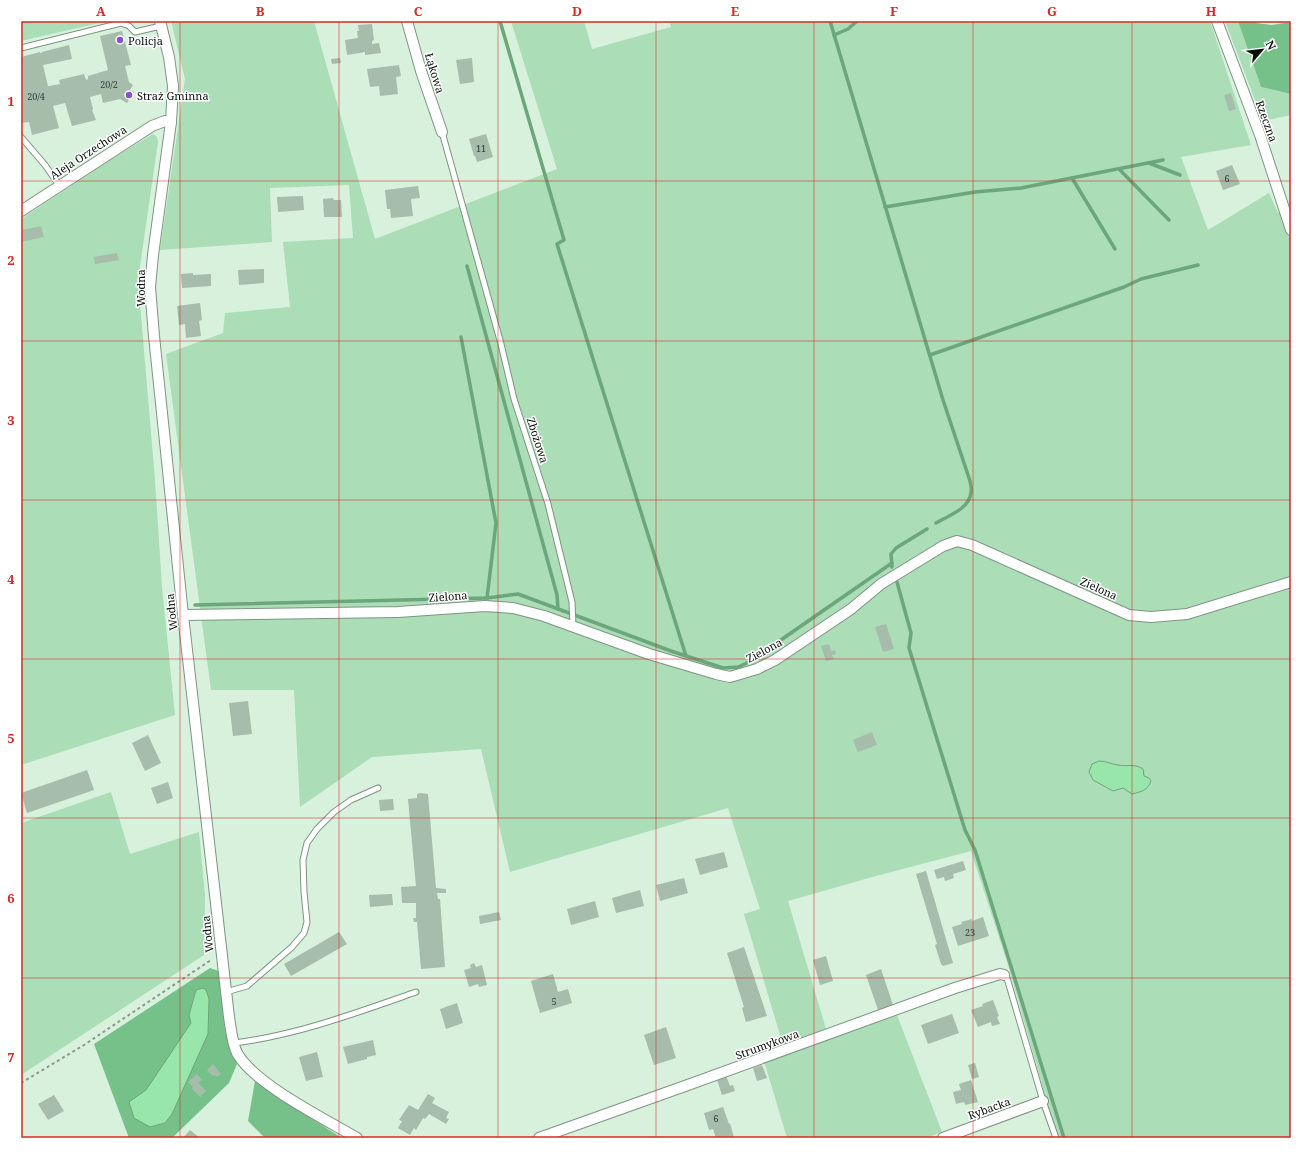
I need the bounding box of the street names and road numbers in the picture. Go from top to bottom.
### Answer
street label: Łąkowa [422,51,448,95]
street label: Rzeczna [1253,98,1281,144]
street label: Aleja Orzechowa [47,122,129,182]
street label: Wodna [133,269,148,307]
street label: Zbożowa [524,415,552,465]
street label: Zielona [1078,573,1120,603]
street label: Zielona [428,587,468,605]
street label: Wodna [162,593,180,631]
street label: Zielona [743,634,785,666]
street label: Wodna [198,915,216,953]
street label: Strumykowa [733,1026,801,1062]
street label: Rybacka [966,1093,1012,1123]

